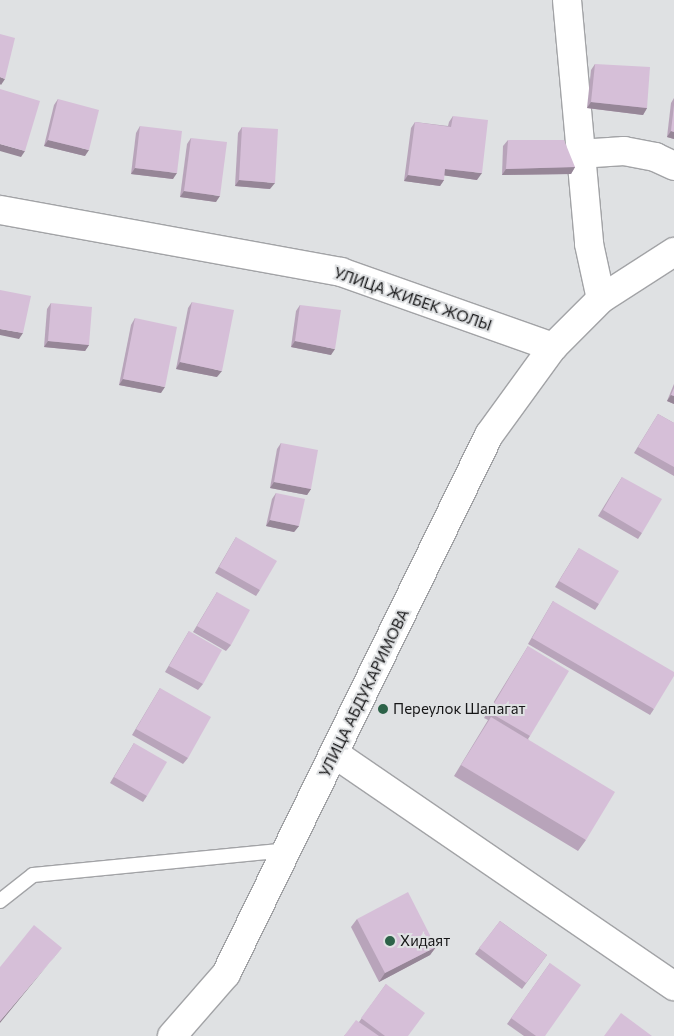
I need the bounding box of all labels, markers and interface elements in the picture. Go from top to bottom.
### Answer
street label: УЛИЦА ЖИБЕК ЖОЛЫ [332,264,494,334]
street label: УЛИЦА АБДУКАРИМОВА [315,606,413,780]
place label: Переулок Шапагат [393,700,526,718]
marker: Переулок Шапагат [377,703,389,715]
place label: Хидаят [400,932,450,950]
marker: Хидаят [384,935,396,947]

